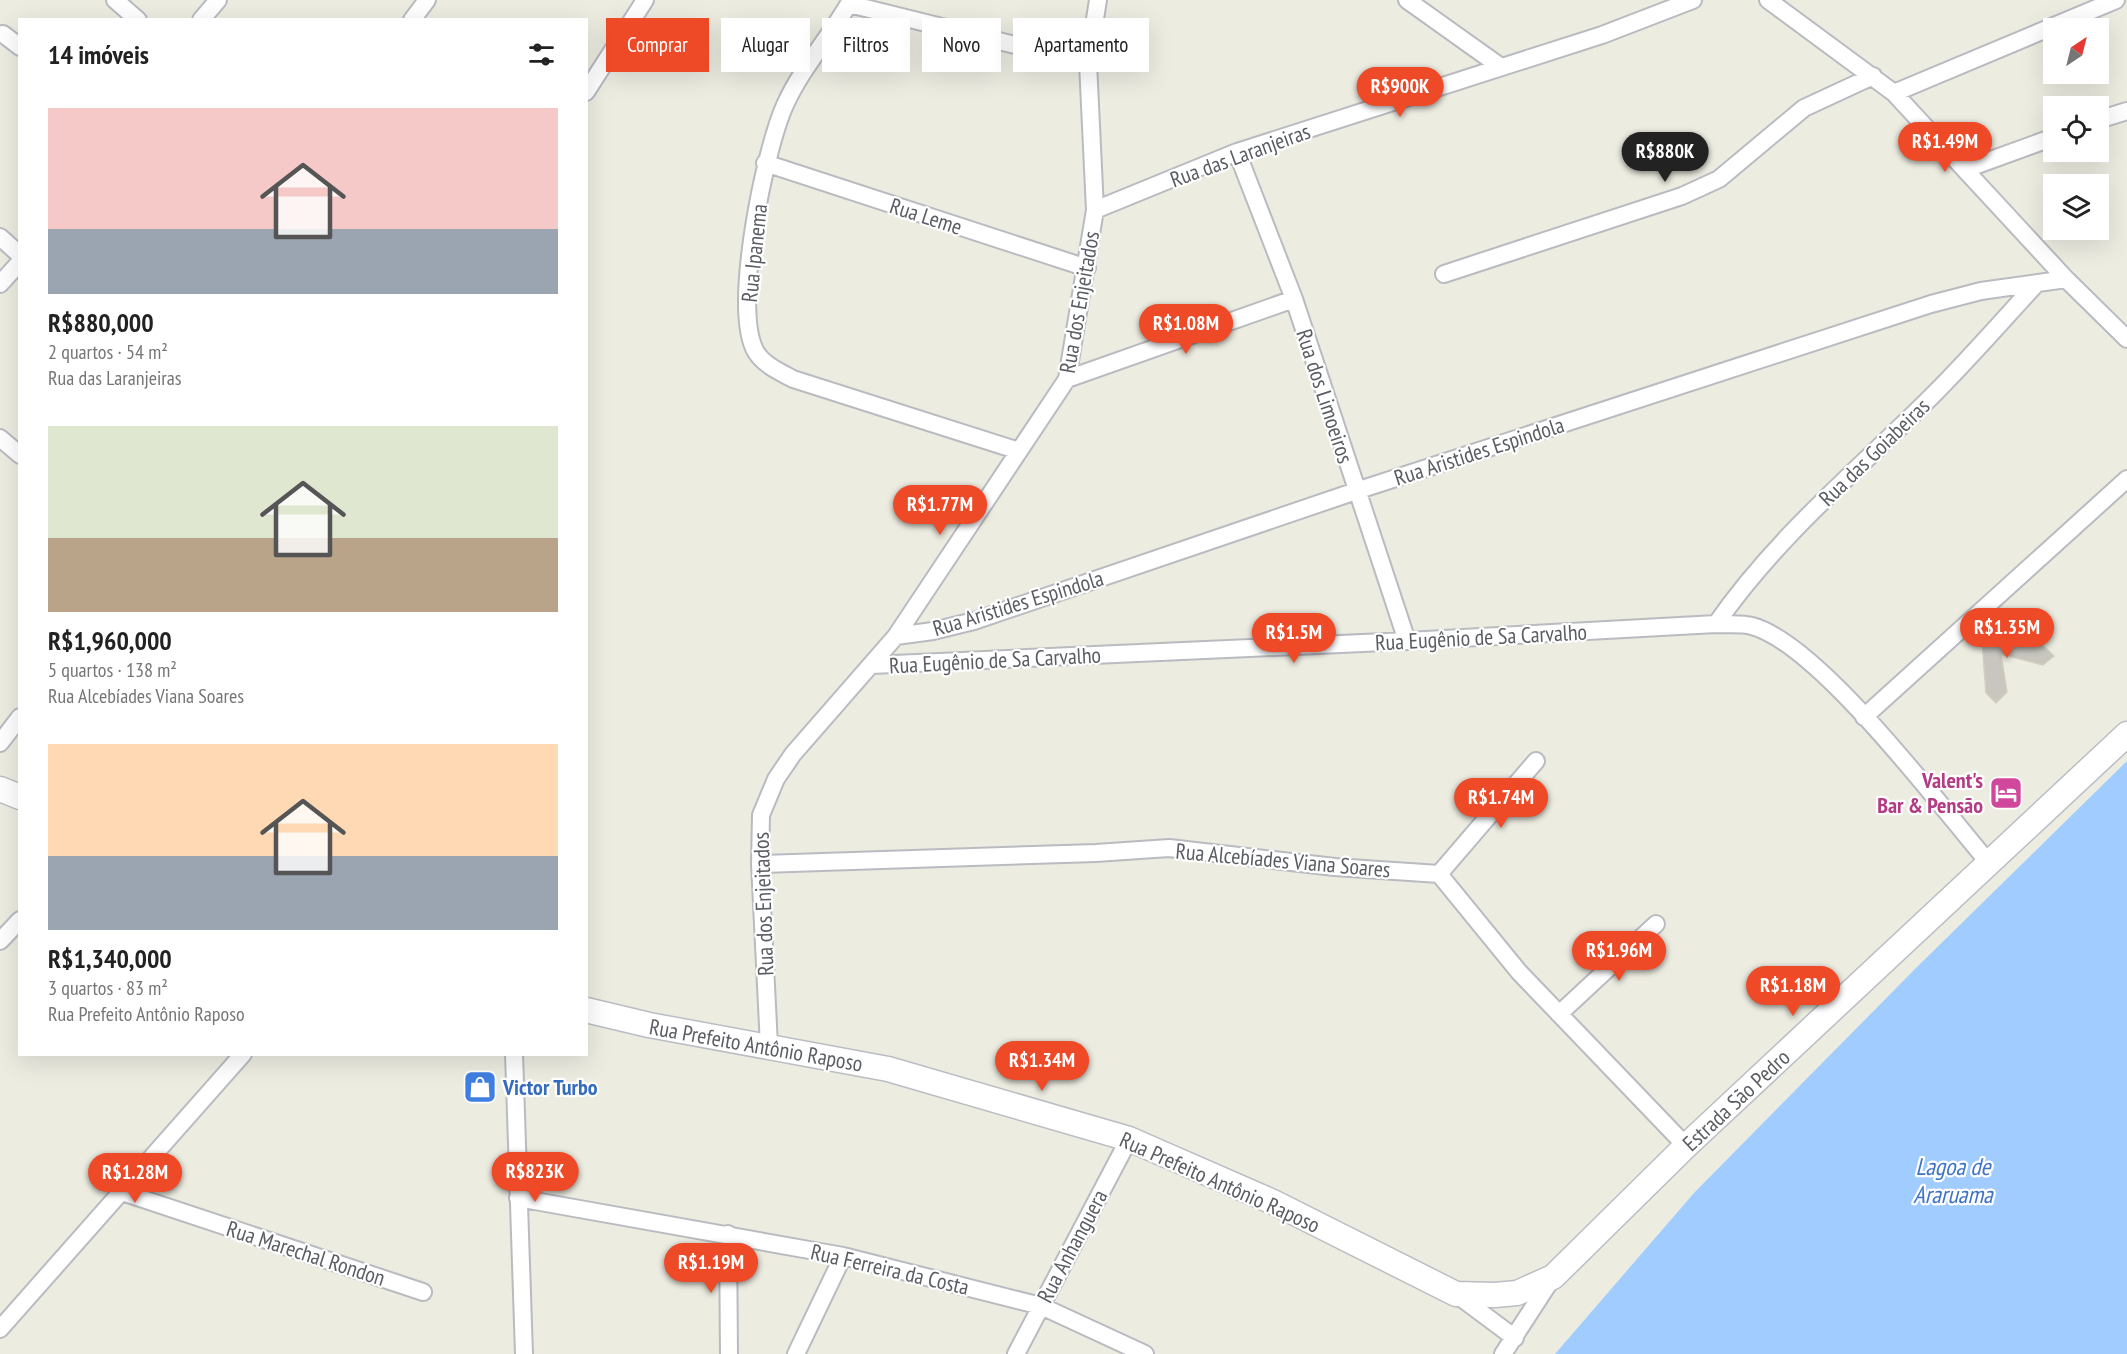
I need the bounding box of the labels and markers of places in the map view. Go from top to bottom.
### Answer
pin: R$900K [1351,67,1449,118]
pin: R$1.49M [1890,122,2000,173]
pin: R$880K [1616,132,1714,183]
pin: R$1.08M [1131,304,1241,355]
pin: R$1.77M [885,485,995,536]
pin: R$1.35M [1952,608,2062,659]
pin: R$1.5M [1245,613,1343,664]
place label: Valent's Bar & Pensão [1877,766,1983,819]
hotel icon: Valent's Bar & Pensão [1988,775,2024,811]
pin: R$1.74M [1446,778,1556,829]
pin: R$1.96M [1564,931,1674,982]
pin: R$1.18M [1738,966,1848,1017]
pin: R$1.34M [987,1041,1097,1092]
shop icon: Victor Turbo [462,1069,498,1105]
place label: Victor Turbo [502,1073,598,1101]
pin: R$823K [486,1152,584,1203]
pin: R$1.28M [80,1153,190,1204]
pin: R$1.19M [656,1243,766,1294]

